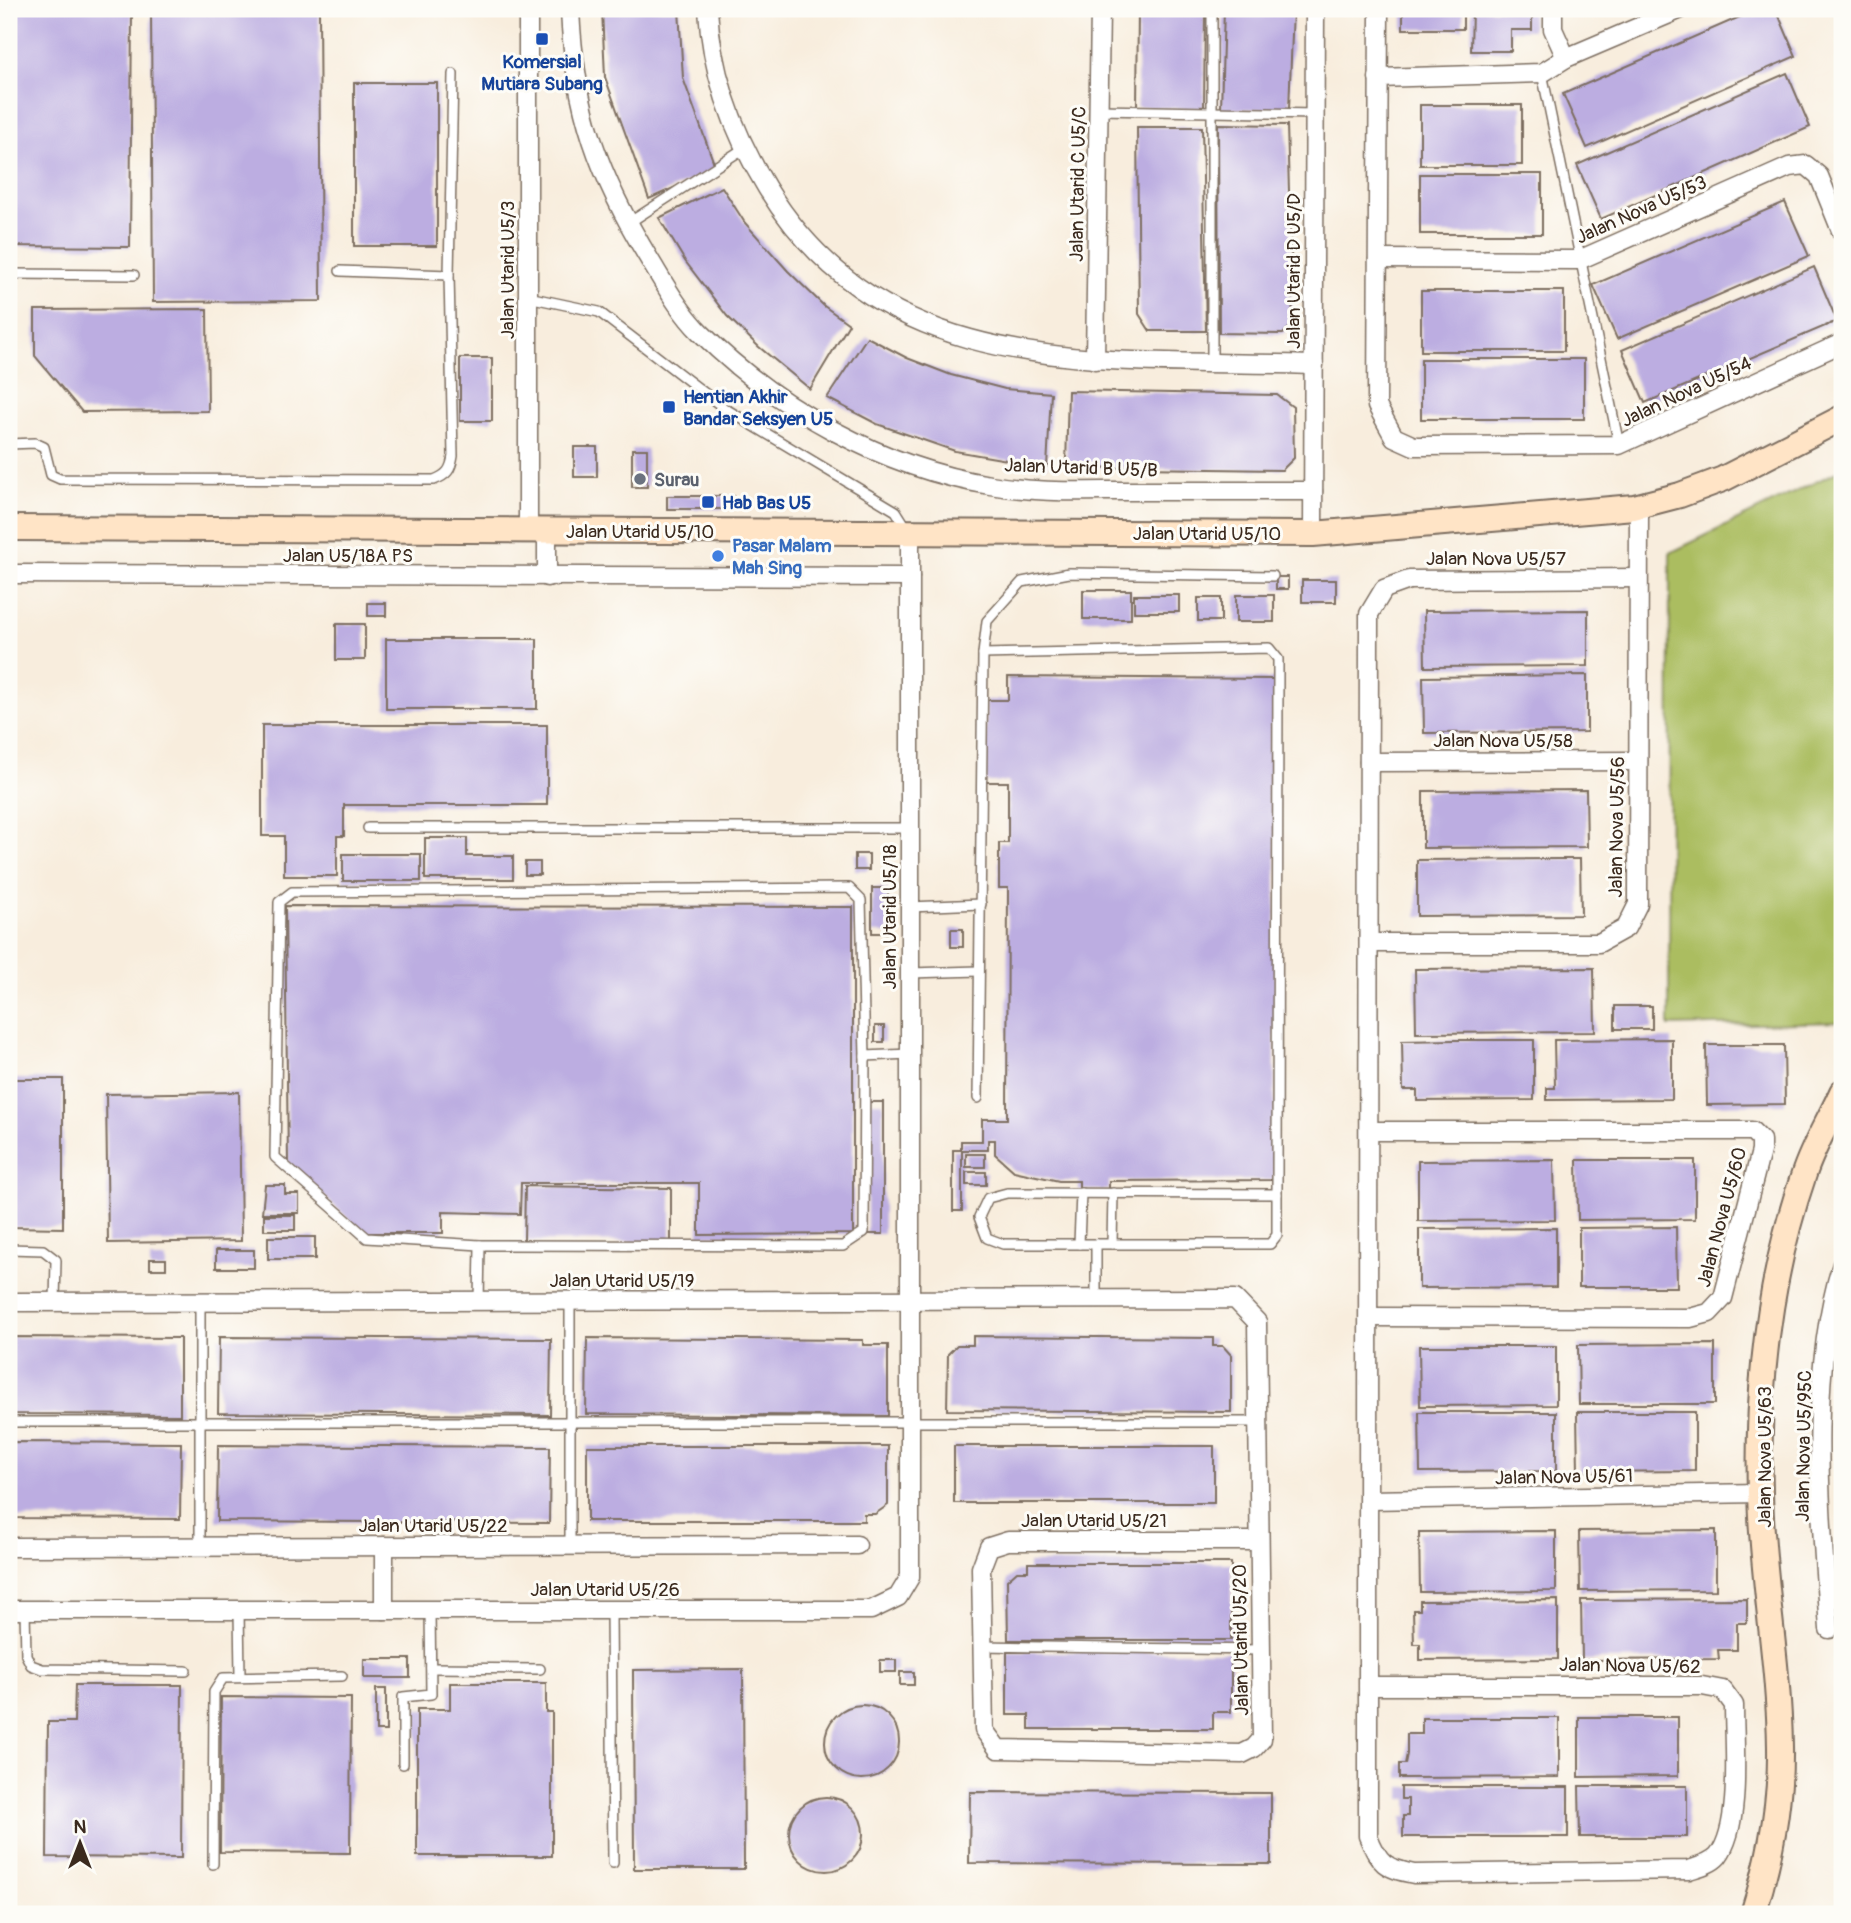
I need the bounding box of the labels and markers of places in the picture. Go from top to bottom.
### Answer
marker: Komersial Mutiara Subang [534,31,550,47]
place label: Komersial Mutiara Subang [481,50,603,96]
place label: Hentian Akhir Bandar Seksyen U5 [683,385,833,431]
marker: Hentian Akhir Bandar Seksyen U5 [661,399,677,415]
place label: Surau [654,468,699,492]
marker: Surau [632,471,648,487]
place label: Hab Bas U5 [722,491,811,515]
marker: Hab Bas U5 [700,494,716,510]
place label: Pasar Malam Mah Sing [732,534,832,580]
marker: Pasar Malam Mah Sing [710,548,726,564]

